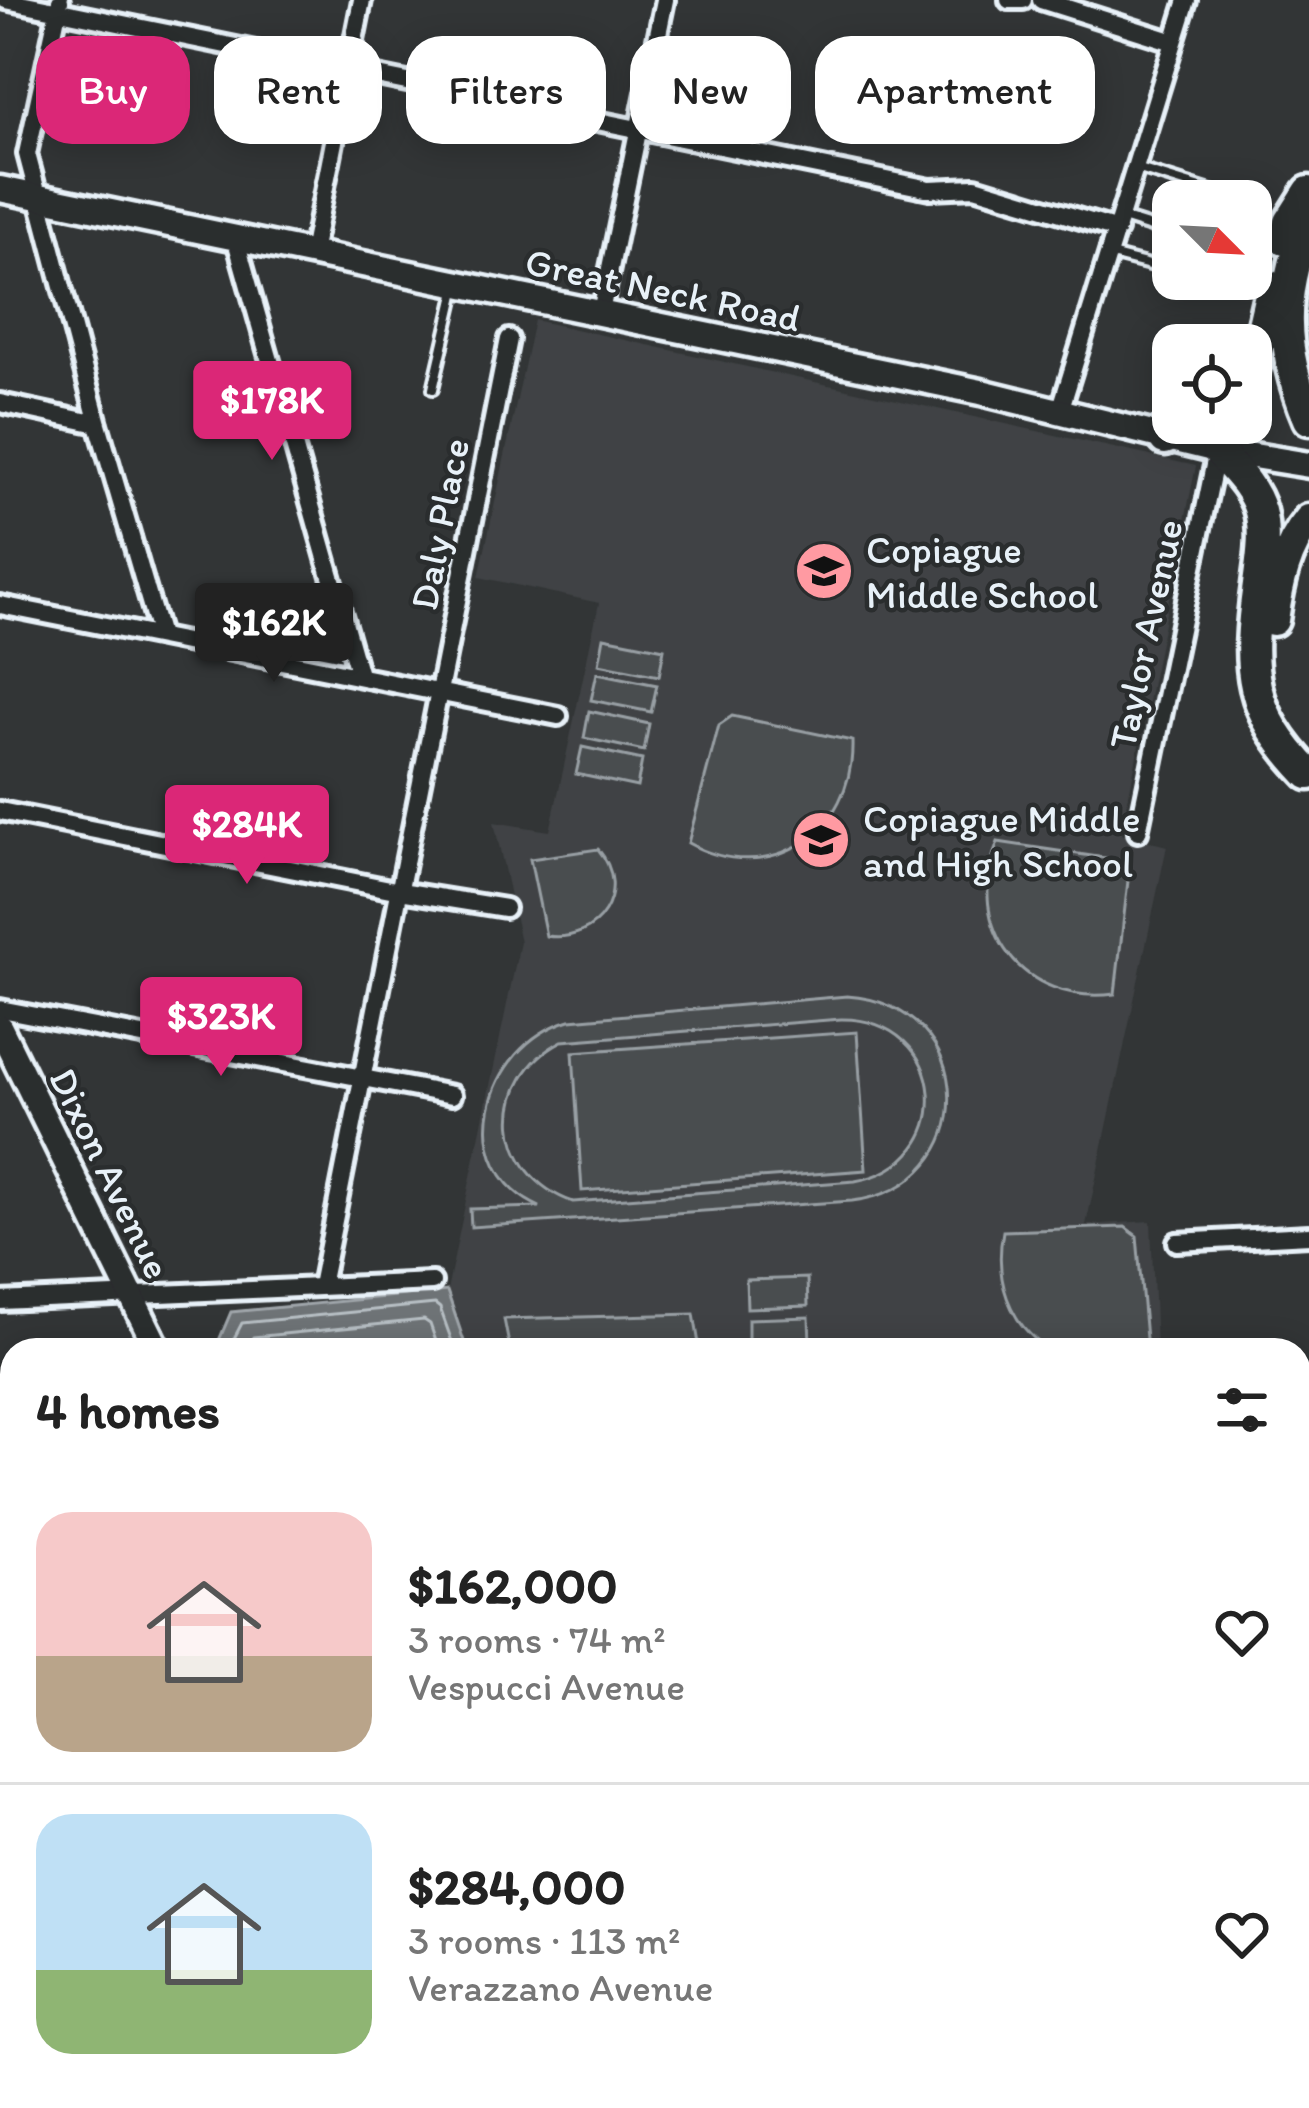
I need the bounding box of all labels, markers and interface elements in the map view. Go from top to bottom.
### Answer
chip: Buy [36,36,190,144]
chip: Rent [214,36,382,144]
chip: Filters [406,36,606,144]
chip: New [630,36,791,144]
chip: Apartment [815,36,1095,144]
north arrow [1152,180,1272,300]
map controls [1152,180,1272,444]
street label: Great Neck Road [521,237,805,342]
button: locate [1152,324,1272,444]
pin: $178K [188,361,356,463]
text: $178K [220,376,324,423]
street label: Daly Place [400,434,479,614]
street label: Taylor Avenue [1098,515,1193,753]
place label: Copiague Middle School [866,526,1098,618]
school or university icon: Copiague Middle School [793,540,855,602]
pin: $162K [190,583,358,685]
text: $162K [222,598,326,645]
pin: $284K [163,785,331,887]
place label: Copiague Middle and High School [863,795,1141,887]
text: $284K [192,800,302,847]
school or university icon: Copiague Middle and High School [790,809,852,871]
pin: $323K [137,977,305,1079]
text: $323K [167,992,275,1039]
street label: Dixon Avenue [39,1060,182,1286]
icon: filters [1209,1377,1275,1443]
text: 4 homes [36,1380,220,1441]
text: $162,000 [408,1555,618,1616]
icon: home [132,1560,276,1704]
icon: heart [1209,1599,1275,1665]
text: 3 rooms · 74 m² [408,1616,666,1663]
text: Vespucci Avenue [408,1663,685,1710]
text: $284,000 [408,1856,626,1917]
icon: home [132,1862,276,2006]
icon: heart [1209,1901,1275,1967]
text: 3 rooms · 113 m² [408,1917,680,1964]
text: Verazzano Avenue [408,1964,713,2011]

